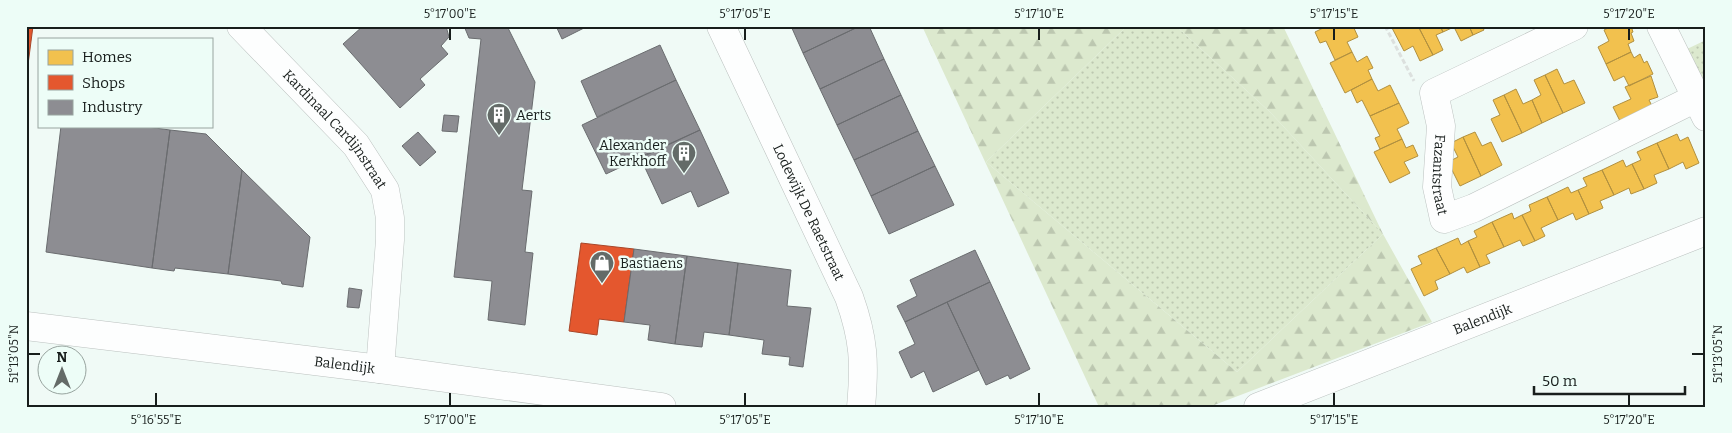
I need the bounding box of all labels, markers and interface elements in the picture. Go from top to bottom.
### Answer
text: 5°17'00"E [424,7,476,21]
text: 5°17'05"E [719,7,771,21]
text: 5°17'10"E [1014,7,1064,21]
text: 5°17'15"E [1310,7,1358,21]
text: 5°17'20"E [1603,7,1655,21]
legend [38,38,212,128]
text: Homes [82,48,132,66]
street label: Kardinaal Cardijnstraat [279,66,390,192]
text: Shops [82,74,125,92]
text: Industry [82,98,142,116]
building icon: Aerts [486,102,512,136]
place label: Aerts [516,107,551,124]
street label: Fazantstraat [1428,134,1451,217]
place label: Alexander Kerkhoff [599,137,667,170]
building icon: Alexander Kerkhoff [671,140,697,174]
street label: Lodewijk De Raetstraat [769,141,848,283]
shop icon: Bastiaens [589,250,615,284]
place label: Bastiaens [620,255,683,272]
street label: Balendijk [1451,300,1514,338]
text: 51°13'05"N [7,324,21,383]
text: 51°13'05"N [1711,324,1725,383]
north arrow [38,346,88,396]
text: N [57,349,68,366]
street label: Balendijk [313,353,376,377]
scale bar [1534,363,1686,395]
text: 50 m [1542,372,1578,390]
text: 5°16'55"E [130,413,182,427]
text: 5°17'00"E [424,413,476,427]
text: 5°17'05"E [719,413,771,427]
text: 5°17'10"E [1014,413,1064,427]
text: 5°17'15"E [1310,413,1358,427]
text: 5°17'20"E [1603,413,1655,427]

